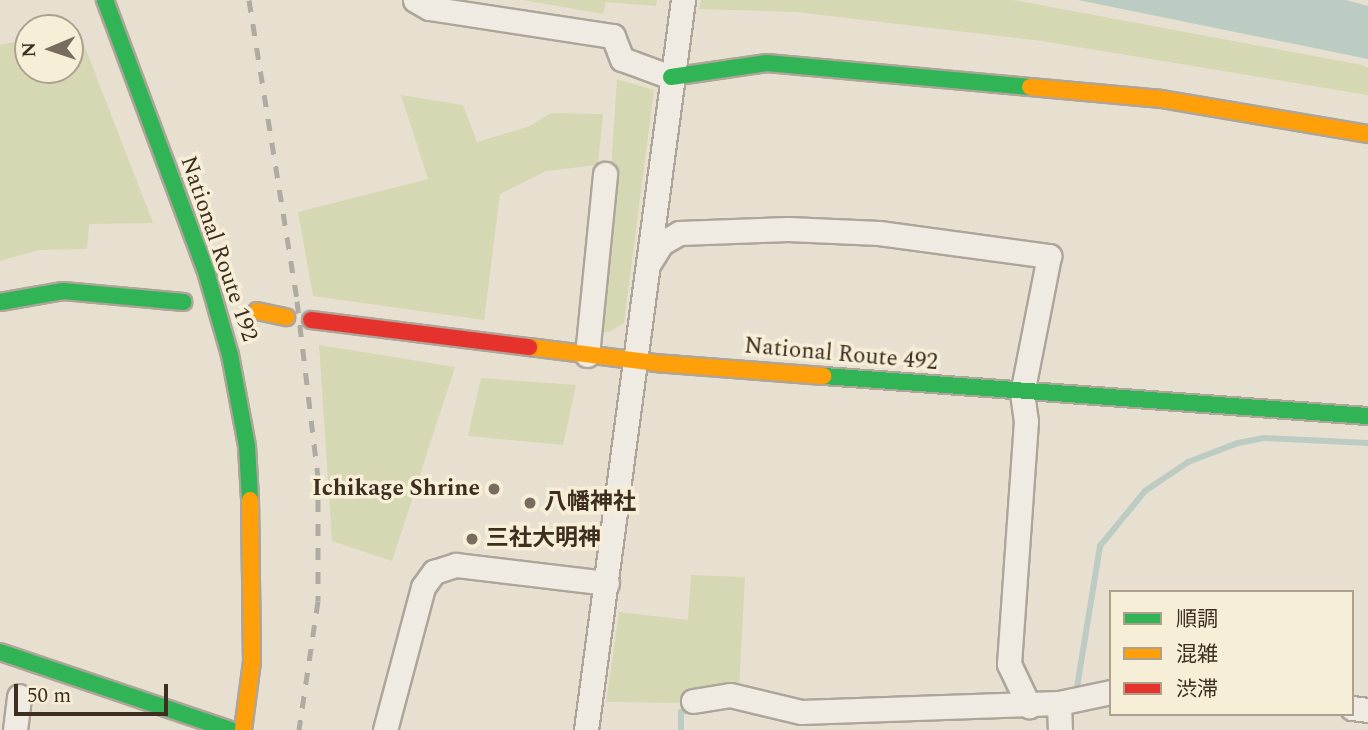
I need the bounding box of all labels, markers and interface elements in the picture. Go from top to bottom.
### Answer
north arrow [14,14,84,84]
text: N [15,41,44,58]
street label: National Route 192 [173,153,263,345]
street label: National Route 492 [743,333,939,377]
place label: Ichikage Shrine [312,475,480,503]
marker: Ichikage Shrine [486,481,502,497]
place label: 八幡神社 [544,489,636,517]
marker: 八幡神社 [522,495,538,511]
place label: 三社大明神 [486,525,601,553]
marker: 三社大明神 [464,531,480,547]
legend [1109,590,1354,716]
text: 順調 [1176,604,1218,636]
text: 混雑 [1176,639,1218,671]
scale bar [18,670,172,714]
text: 渋滞 [1176,674,1218,706]
text: 50 m [27,680,71,712]

